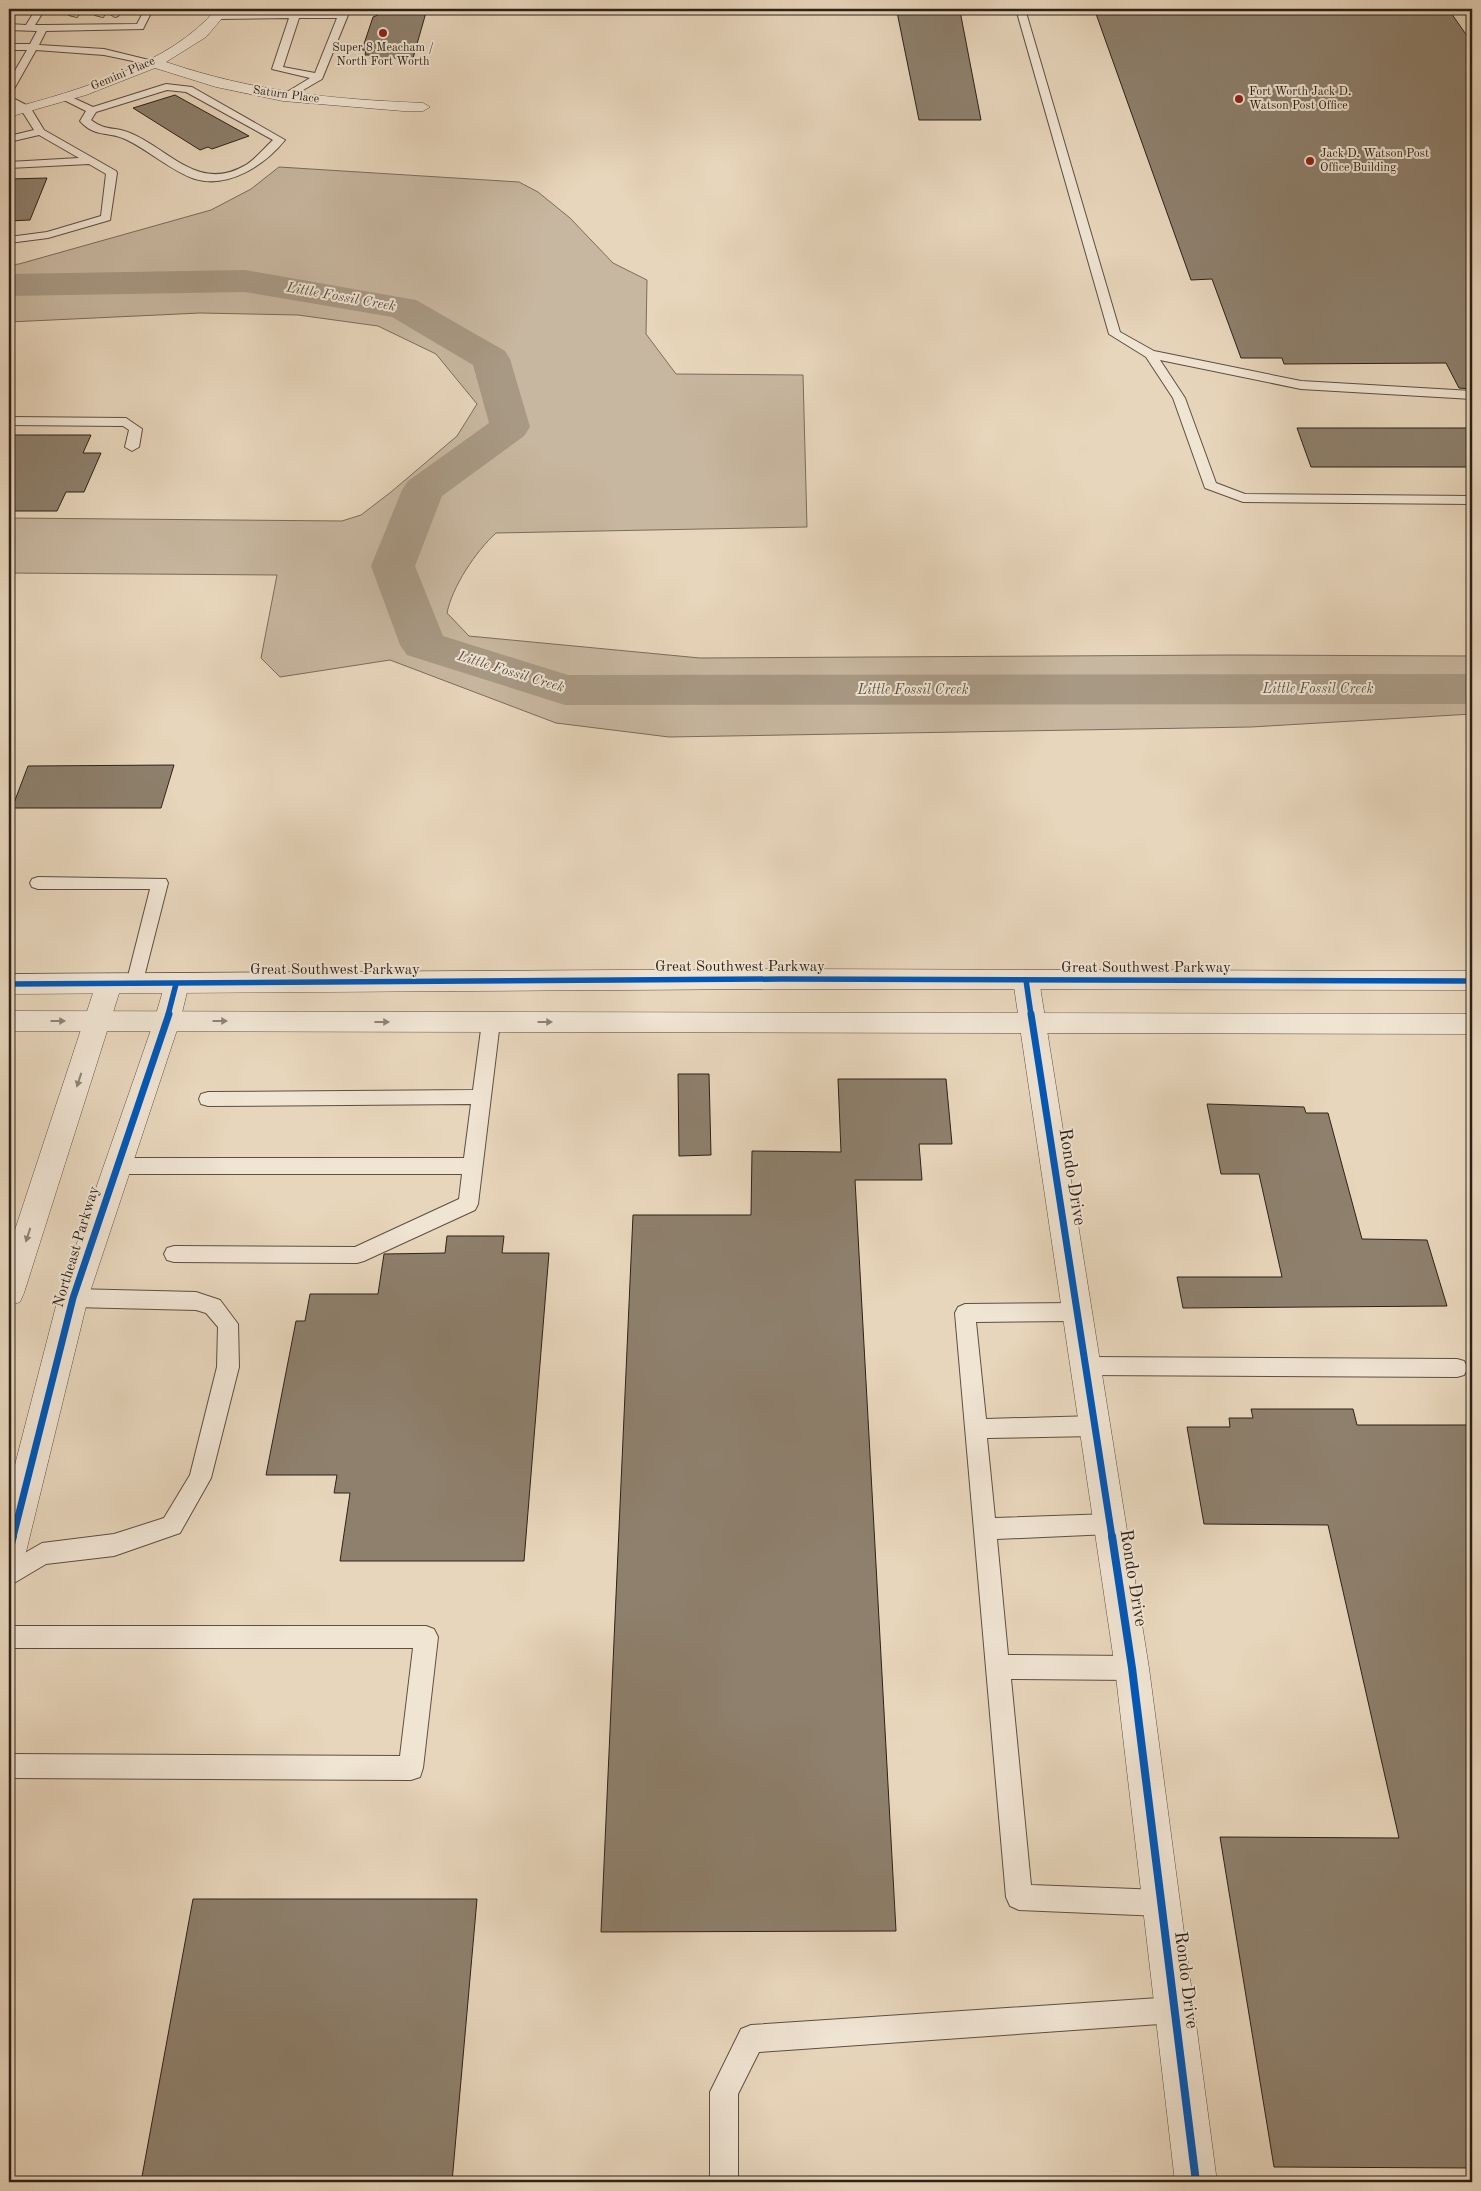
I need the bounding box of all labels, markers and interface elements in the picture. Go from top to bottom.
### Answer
marker: Super 8 Meacham / North Fort Worth [377,27,389,39]
place label: Super 8 Meacham / North Fort Worth [332,42,434,68]
street label: Gemini Place [89,55,157,93]
street label: Saturn Place [252,84,320,106]
place label: Fort Worth Jack D. Watson Post Office [1249,86,1351,112]
marker: Fort Worth Jack D. Watson Post Office [1233,93,1245,105]
place label: Jack D. Watson Post Office Building [1320,148,1429,174]
marker: Jack D. Watson Post Office Building [1304,155,1316,167]
water label: Little Fossil Creek [284,280,397,314]
water label: Little Fossil Creek [455,649,566,695]
water label: Little Fossil Creek [1261,682,1374,696]
water label: Little Fossil Creek [856,683,969,697]
street label: Great Southwest Parkway [655,960,825,975]
street label: Great Southwest Parkway [1061,961,1231,976]
street label: Great Southwest Parkway [250,963,420,978]
one-way arrow [50,1017,66,1025]
one-way arrow [212,1017,228,1025]
one-way arrow [375,1018,391,1026]
one-way arrow [537,1018,553,1026]
one-way arrow [74,1073,82,1088]
street label: Rondo Drive [1055,1127,1089,1227]
street label: Northeast Parkway [51,1185,103,1309]
one-way arrow [24,1228,32,1243]
street label: Rondo Drive [1116,1528,1150,1628]
street label: Rondo Drive [1171,1930,1201,2030]

